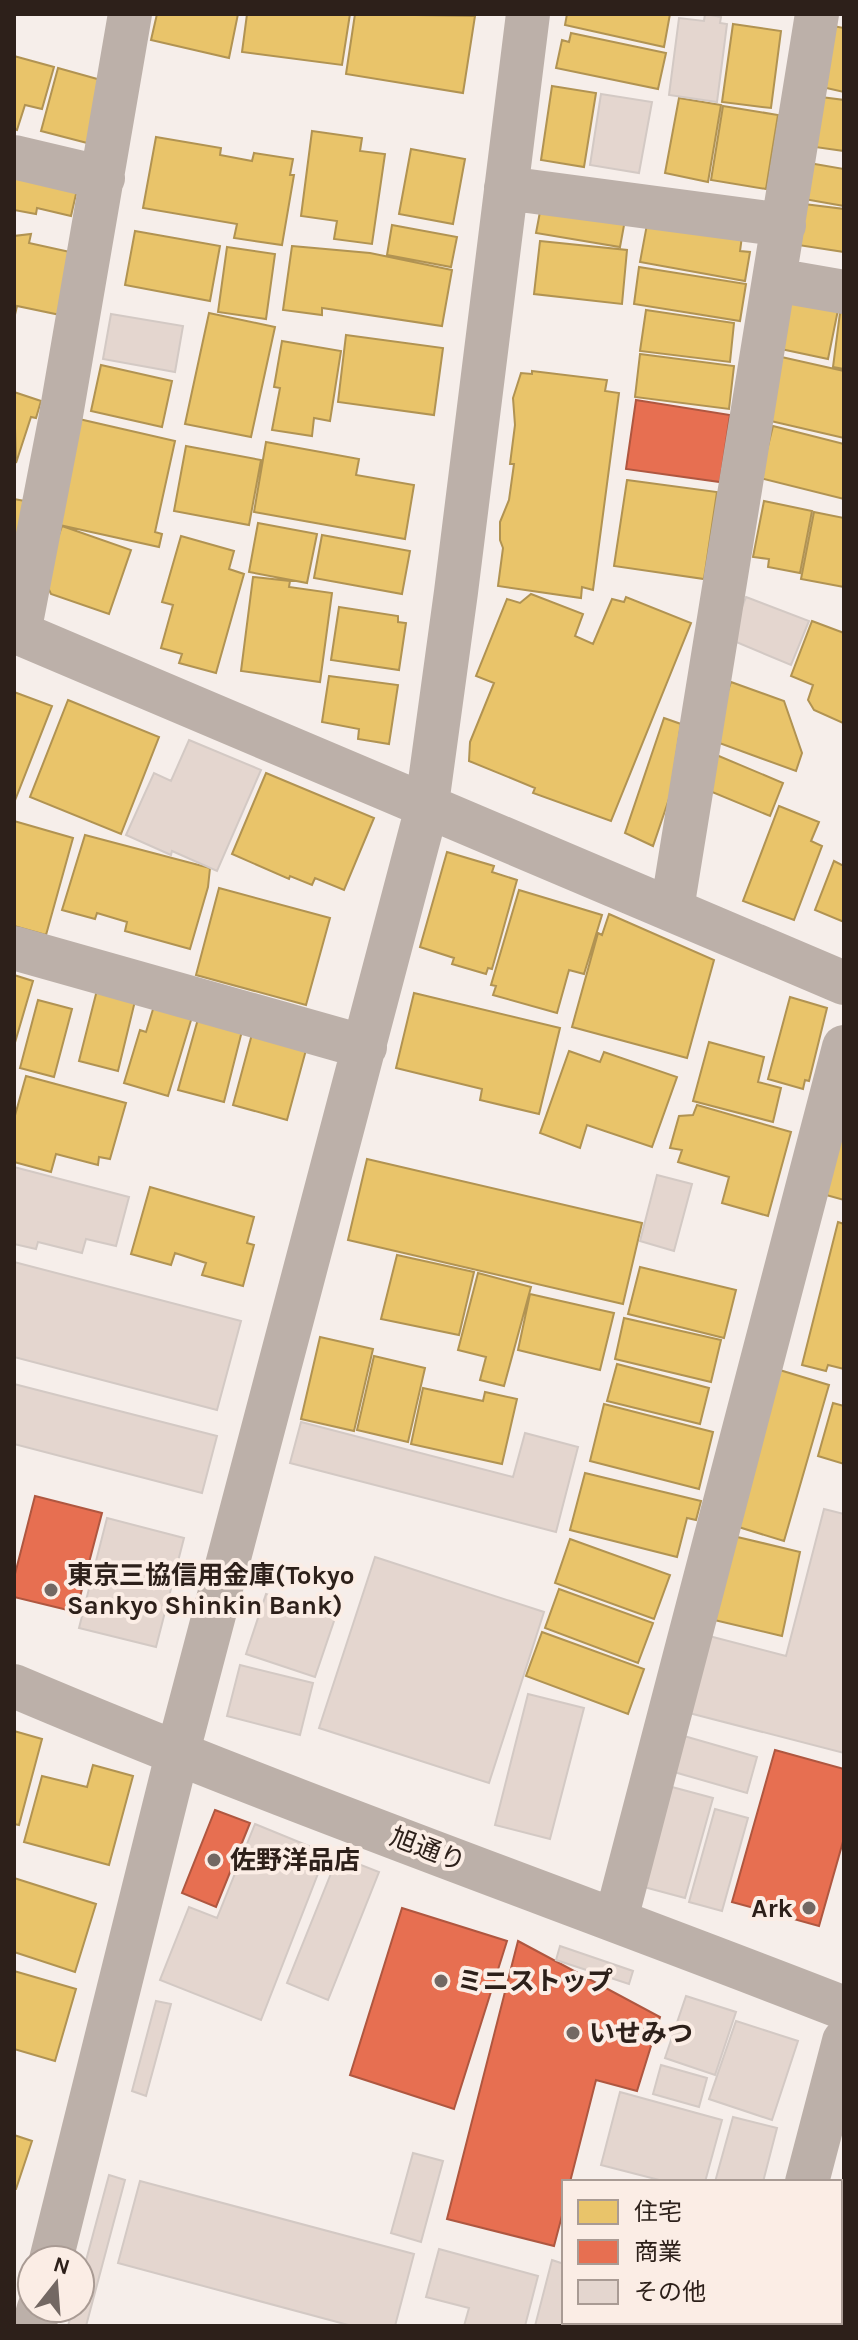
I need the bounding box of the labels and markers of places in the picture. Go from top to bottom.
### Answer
place label: 東京三協信用金庫(Tokyo Sankyo Shinkin Bank) [67,1560,355,1621]
marker: 東京三協信用金庫(Tokyo Sankyo Shinkin Bank) [42,1581,60,1599]
place label: 佐野洋品店 [230,1845,360,1876]
marker: 佐野洋品店 [205,1851,223,1869]
place label: Ark [751,1893,793,1924]
marker: Ark [800,1899,818,1917]
place label: ミニストップ [457,1966,613,1997]
marker: ミニストップ [432,1972,450,1990]
place label: いせみつ [589,2018,693,2049]
marker: いせみつ [564,2024,582,2042]

